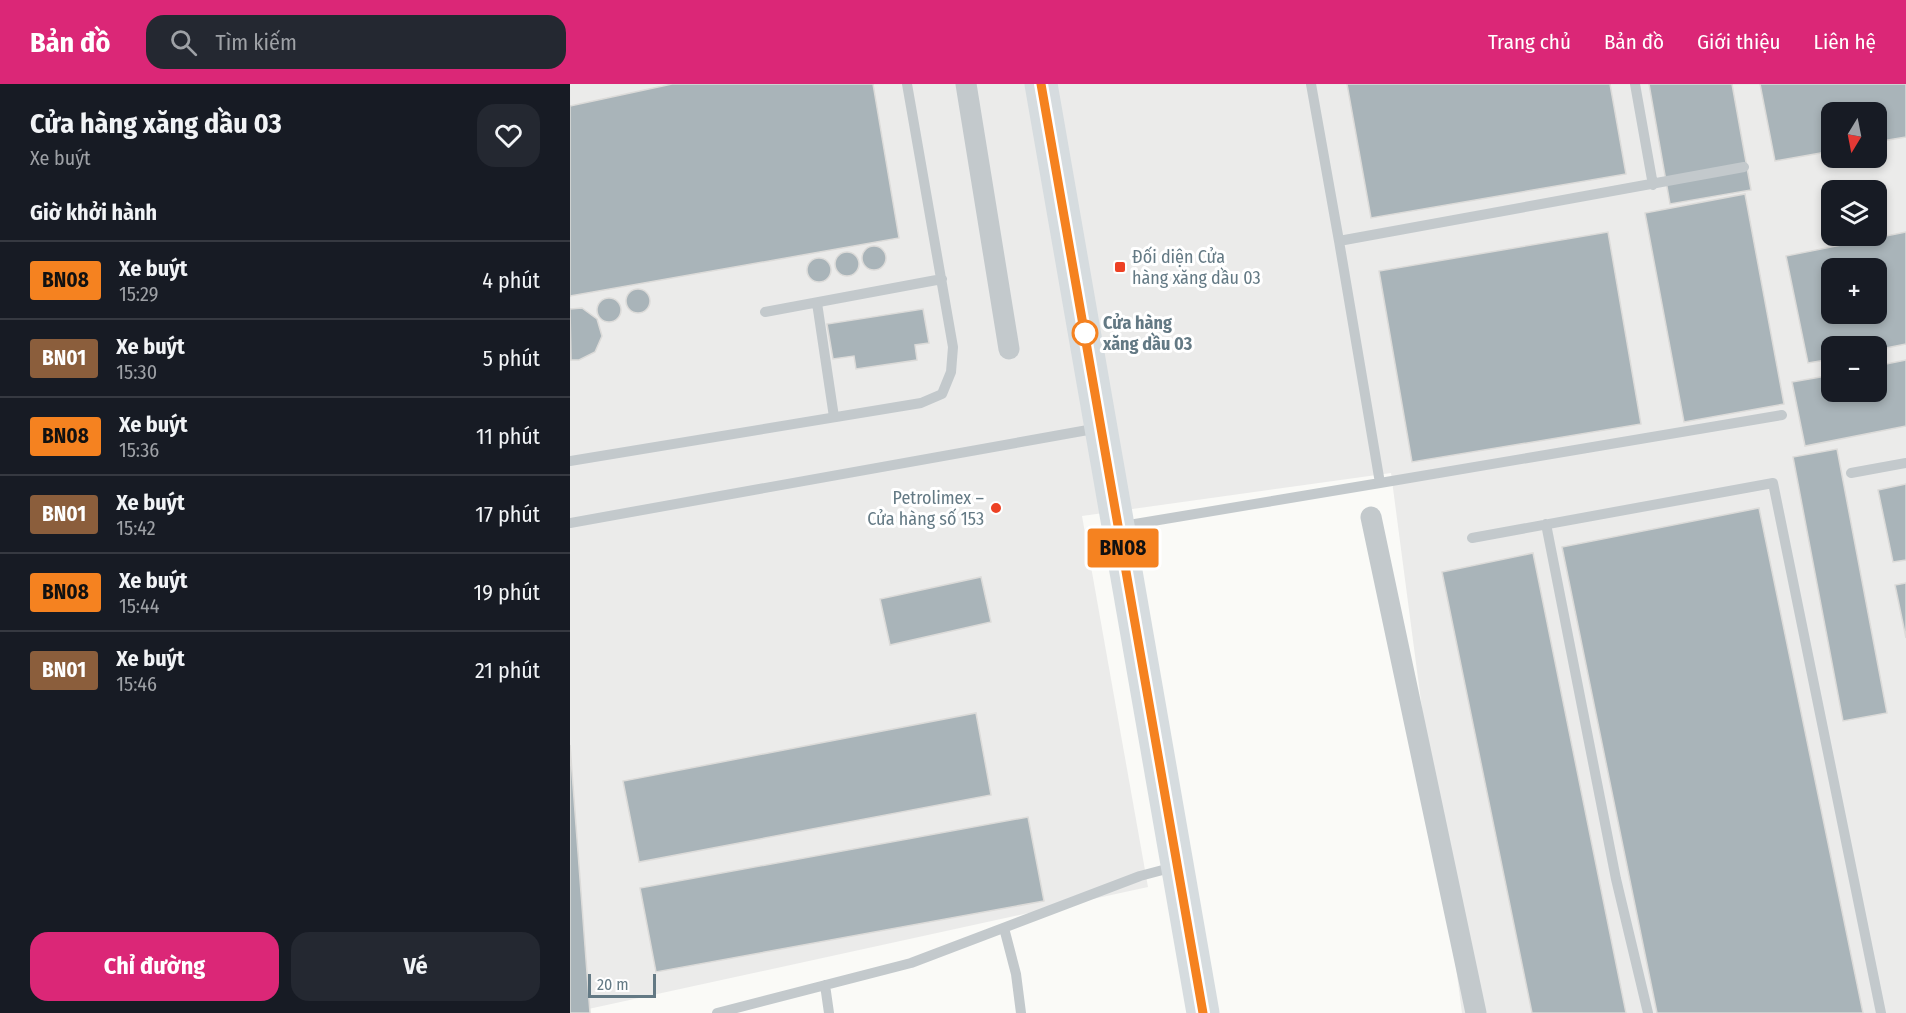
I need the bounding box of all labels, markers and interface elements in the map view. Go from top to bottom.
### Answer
search box [146,15,566,69]
text: Bản đồ [30,26,110,59]
icon: search [167,26,200,59]
text: Tìm kiếm [215,29,297,56]
text: Trang chủ [1488,29,1571,55]
text: Bản đồ [1604,29,1664,55]
text: Giới thiệu [1697,29,1781,55]
text: Liên hệ [1814,29,1876,55]
north arrow [1821,102,1887,168]
map controls [1821,102,1887,402]
button: heart [477,104,540,167]
text: Cửa hàng xăng dầu 03 [30,107,282,140]
text: Xe buýt [30,146,91,170]
button: layers [1821,180,1887,246]
text: Giờ khởi hành [30,199,157,226]
place label: Đối diện Cửa hàng xăng dầu 03 [1132,246,1261,289]
text: Xe buýt [119,255,187,282]
button: + [1821,258,1887,324]
marker: Đối diện Cửa hàng xăng dầu 03 [1113,260,1127,274]
text: BN08 [42,267,89,293]
text: 4 phút [482,267,540,294]
text: 15:29 [119,282,159,306]
place label: Cửa hàng xăng dầu 03 [1102,312,1193,355]
marker: Cửa hàng xăng dầu 03 [1072,320,1098,346]
text: Xe buýt [116,333,185,360]
button: − [1821,336,1887,402]
text: BN01 [42,345,86,371]
text: 5 phút [483,345,540,372]
text: 15:30 [116,360,157,384]
text: Xe buýt [119,411,187,438]
text: BN08 [42,423,89,449]
text: 11 phút [476,423,540,450]
text: 15:36 [119,438,159,462]
place label: Petrolimex – Cửa hàng số 153 [867,487,984,530]
text: Xe buýt [116,489,185,516]
text: BN01 [42,501,86,527]
text: 17 phút [475,501,540,528]
marker: Petrolimex – Cửa hàng số 153 [989,501,1003,515]
text: 15:42 [116,516,156,540]
line badge: BN08 [1081,528,1165,568]
text: BN08 [1100,535,1146,561]
text: Xe buýt [119,567,187,594]
text: BN08 [42,579,89,605]
text: 19 phút [474,579,540,606]
text: 15:44 [119,594,159,618]
text: Xe buýt [116,645,185,672]
text: BN01 [42,657,86,683]
text: 21 phút [475,657,540,684]
text: 15:46 [116,672,157,696]
button: Chỉ đường [30,932,279,1001]
button: Vé [291,932,540,1001]
scale bar [588,971,656,998]
text: 20 m [597,975,628,994]

